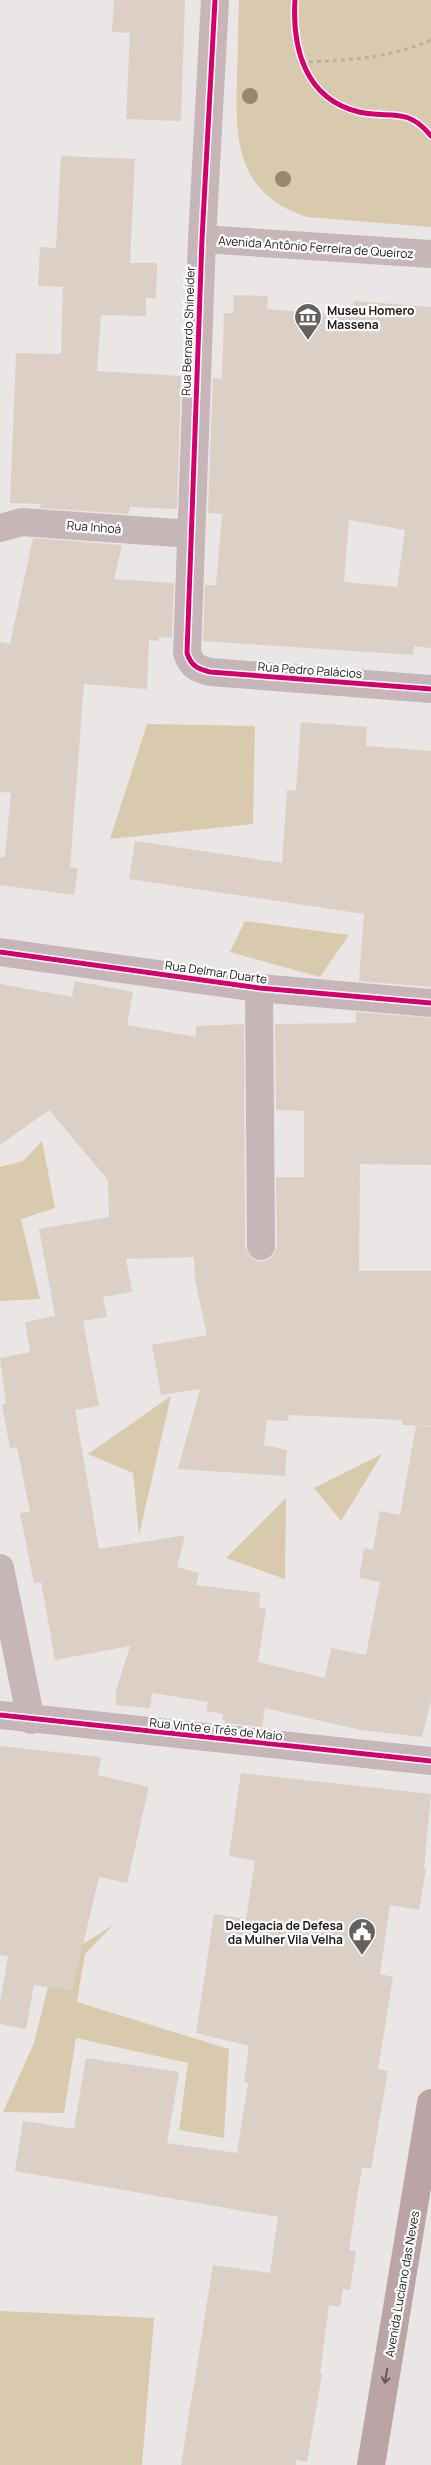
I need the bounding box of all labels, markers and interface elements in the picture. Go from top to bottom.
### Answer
street label: Avenida Antônio Ferreira de Queiroz [218,232,414,262]
street label: Rua Bernardo Shineider [177,265,199,396]
museum icon: Museu Homero Massena [293,302,323,341]
place label: Museu Homero Massena [327,302,414,333]
street label: Rua Inhoá [66,517,122,537]
street label: Rua Pedro Palácios [257,658,363,682]
street label: Rua Delmar Duarte [164,956,268,988]
street label: Rua Vinte e Três de Maio [149,1714,283,1744]
place label: Delegacia de Defesa da Mulher Vila Velha [225,1917,343,1948]
public building icon: Delegacia de Defesa da Mulher Vila Velha [347,1917,377,1956]
street label: Avenida Luciano das Neves [381,2209,423,2359]
one-way arrow [381,2368,391,2384]

